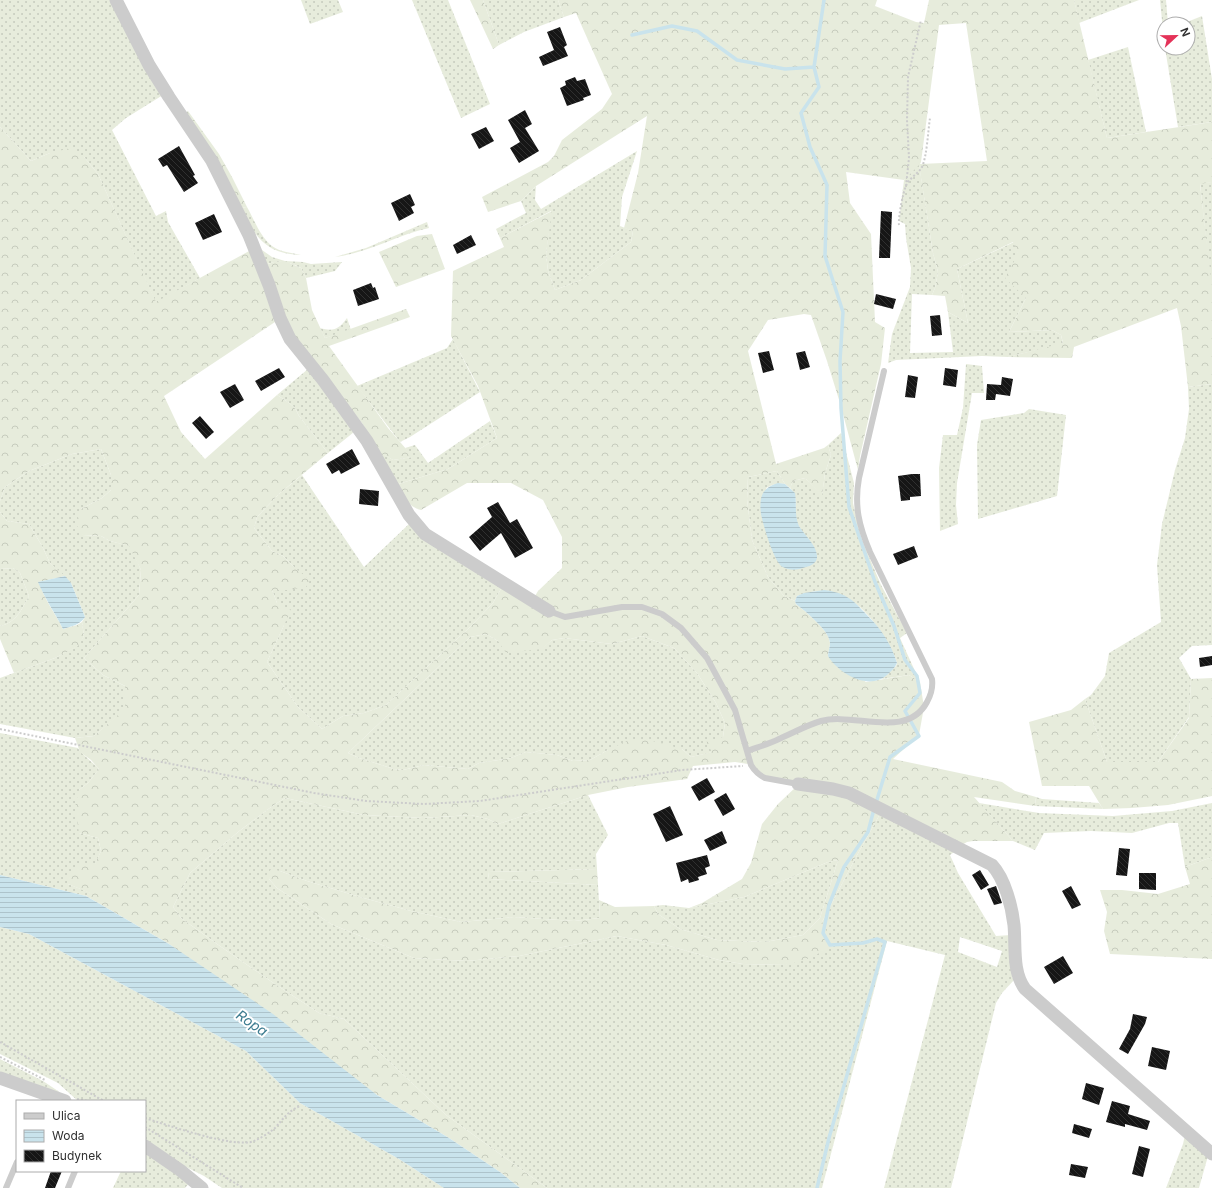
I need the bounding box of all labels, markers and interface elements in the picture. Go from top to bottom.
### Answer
north arrow [1156,16,1196,56]
text: N [1177,26,1193,39]
water label: Ropa [233,1006,272,1039]
legend [16,1100,146,1172]
text: Ulica [52,1108,80,1123]
text: Woda [52,1128,85,1143]
text: Budynek [52,1148,102,1163]

